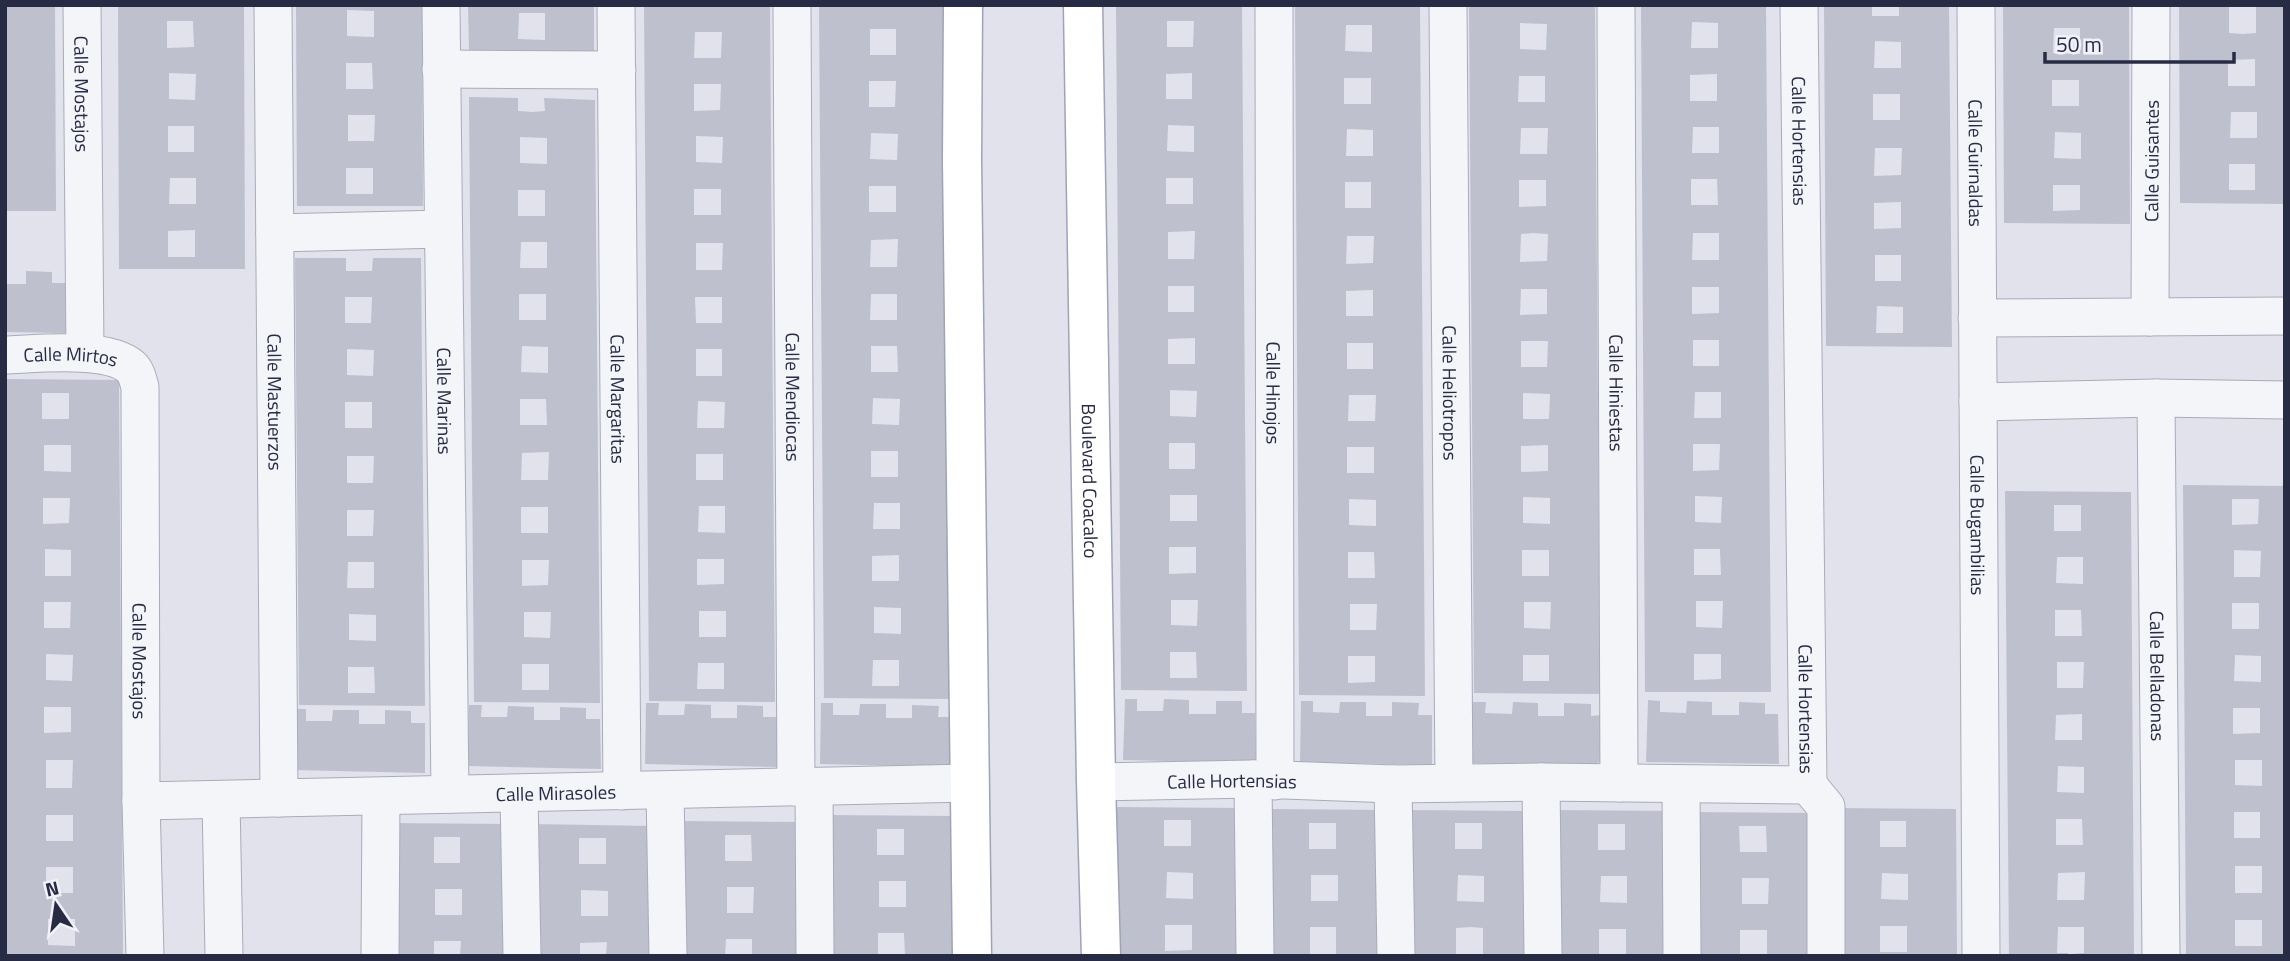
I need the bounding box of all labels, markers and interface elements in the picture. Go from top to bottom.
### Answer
scale bar [2045,21,2234,65]
text: 50 m [2056,28,2102,60]
street label: Calle Mostajos [68,36,98,153]
street label: Calle Hortensias [1785,76,1816,206]
street label: Calle Guirnaldas [1962,99,1992,227]
street label: Calle Guisantes [2136,100,2165,222]
street label: Calle Heliotropos [1436,325,1466,461]
street label: Calle Mendiocas [779,332,809,462]
street label: Calle Mastuerzos [261,333,291,471]
street label: Calle Margaritas [604,334,634,464]
street label: Calle Hiniestas [1603,334,1632,452]
street label: Calle Mirtos [23,338,122,373]
street label: Calle Hinojos [1260,342,1289,445]
street label: Calle Marinas [430,347,461,455]
street label: Boulevard Coacalco [1075,403,1107,559]
street label: Calle Bugambilias [1964,455,1994,596]
street label: Calle Mostajos [126,603,155,719]
street label: Calle Belladonas [2143,610,2174,742]
street label: Calle Hortensias [1792,644,1822,774]
street label: Calle Hortensias [1167,764,1297,795]
street label: Calle Mirasoles [495,776,617,808]
north arrow [21,870,91,940]
text: N [42,872,62,904]

